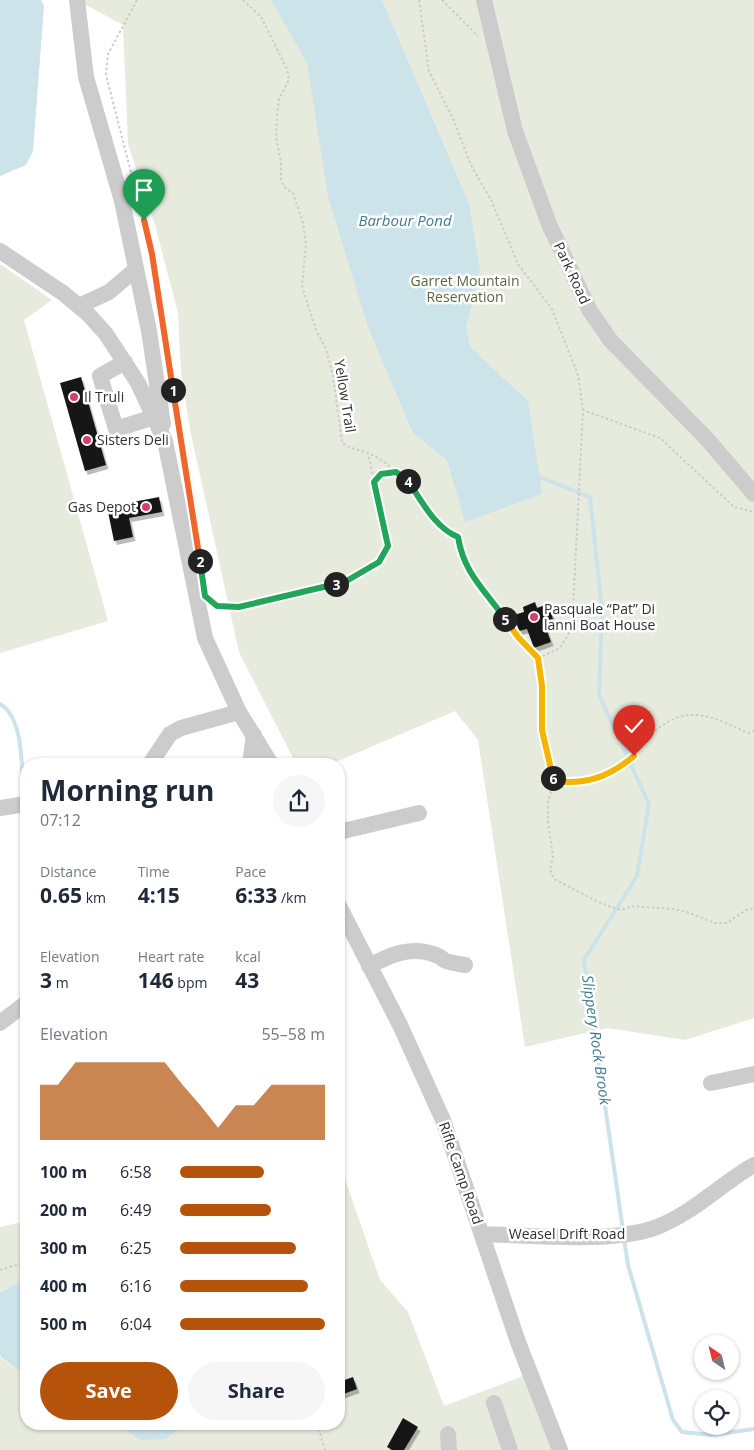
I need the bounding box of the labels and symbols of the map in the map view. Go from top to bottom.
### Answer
pin [123,169,165,220]
water label: Barbour Pond [358,210,452,230]
street label: Park Road [550,239,595,307]
park label: Garret Mountain Reservation [411,271,519,306]
street label: Yellow Trail [330,358,361,434]
pin: 1 [160,378,186,402]
place label: Il Truli [84,387,124,406]
marker: Il Truli [68,391,80,403]
place label: Sisters Deli [97,430,169,449]
marker: Sisters Deli [81,434,93,446]
pin: 4 [396,468,420,494]
place label: Gas Depot [68,497,136,516]
marker: Gas Depot [140,501,152,513]
pin: 2 [188,548,212,574]
pin: 3 [324,572,348,596]
place label: Pasquale “Pat” Di lanni Boat House [544,599,656,634]
pin: 5 [492,606,518,632]
marker: Pasquale “Pat” Di lanni Boat House [528,611,540,623]
pin [613,705,655,756]
pin: 6 [540,766,566,790]
water label: Slippery Rock Brook [578,974,616,1107]
street label: Rifle Camp Road [435,1119,488,1227]
street label: Weasel Drift Road [509,1224,625,1243]
north arrow [694,1335,739,1380]

